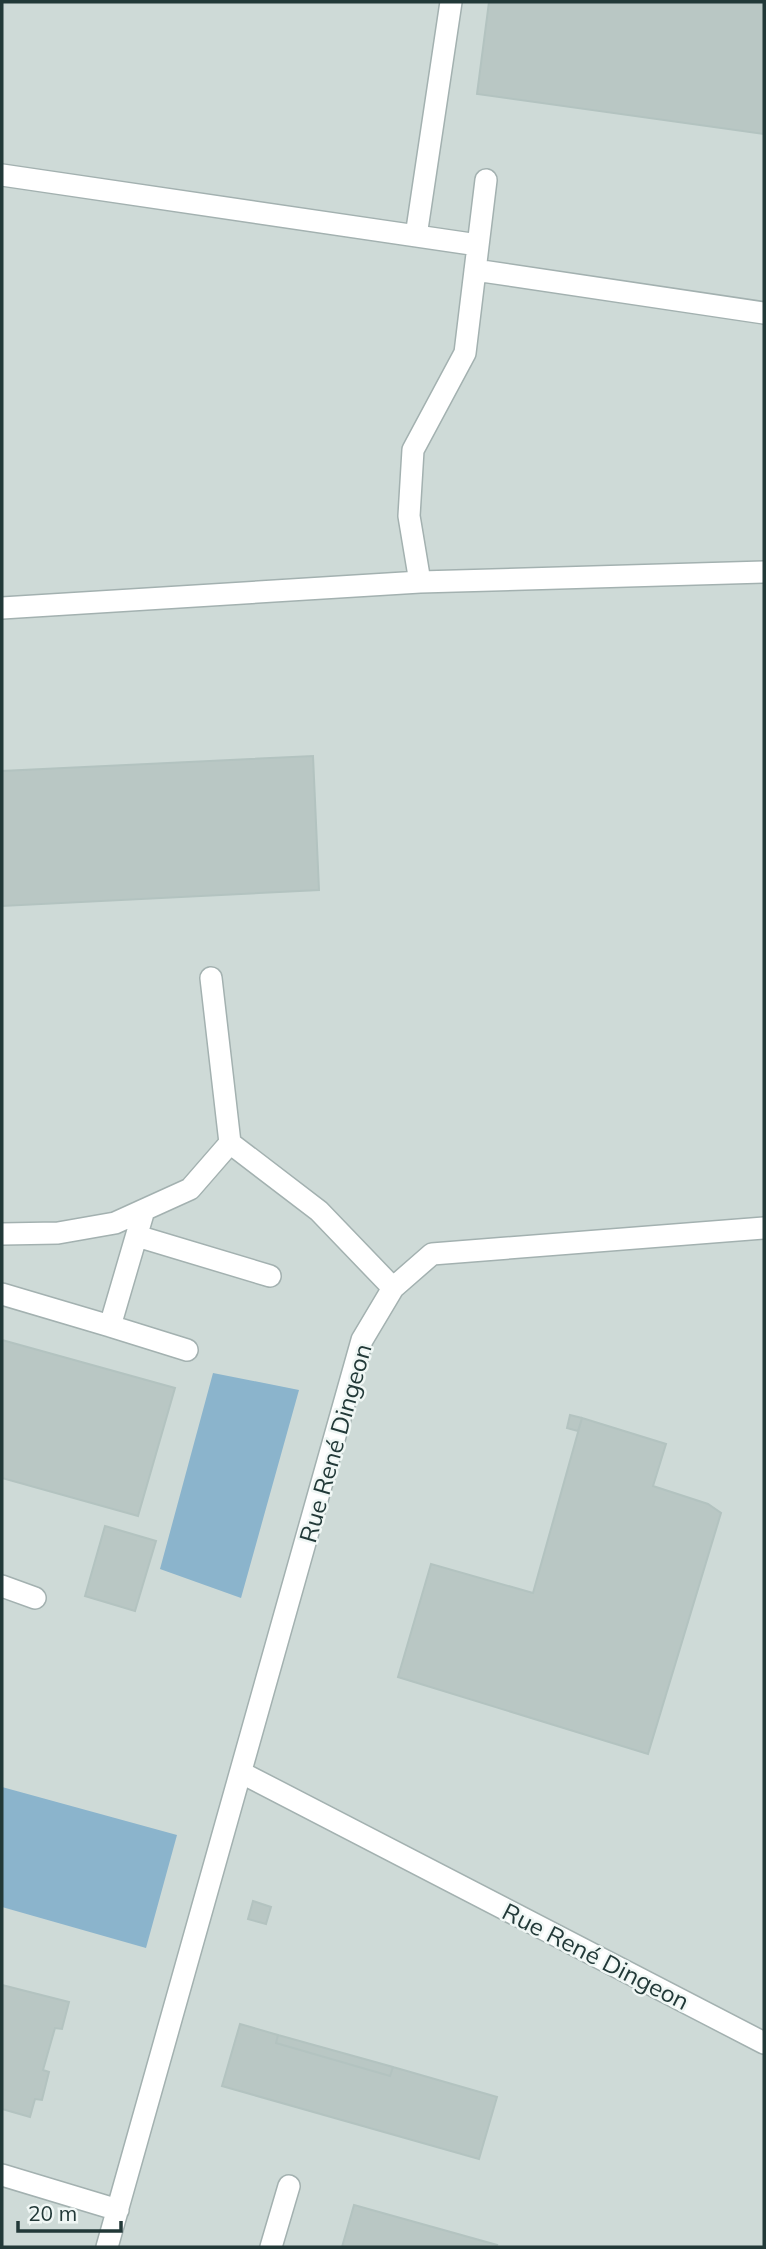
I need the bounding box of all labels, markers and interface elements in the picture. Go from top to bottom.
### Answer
street label: Rue René Dingeon [292,1340,378,1546]
street label: Rue René Dingeon [498,1896,694,2016]
scale bar [18,2190,121,2234]
text: 20 m [28,2200,77,2226]

